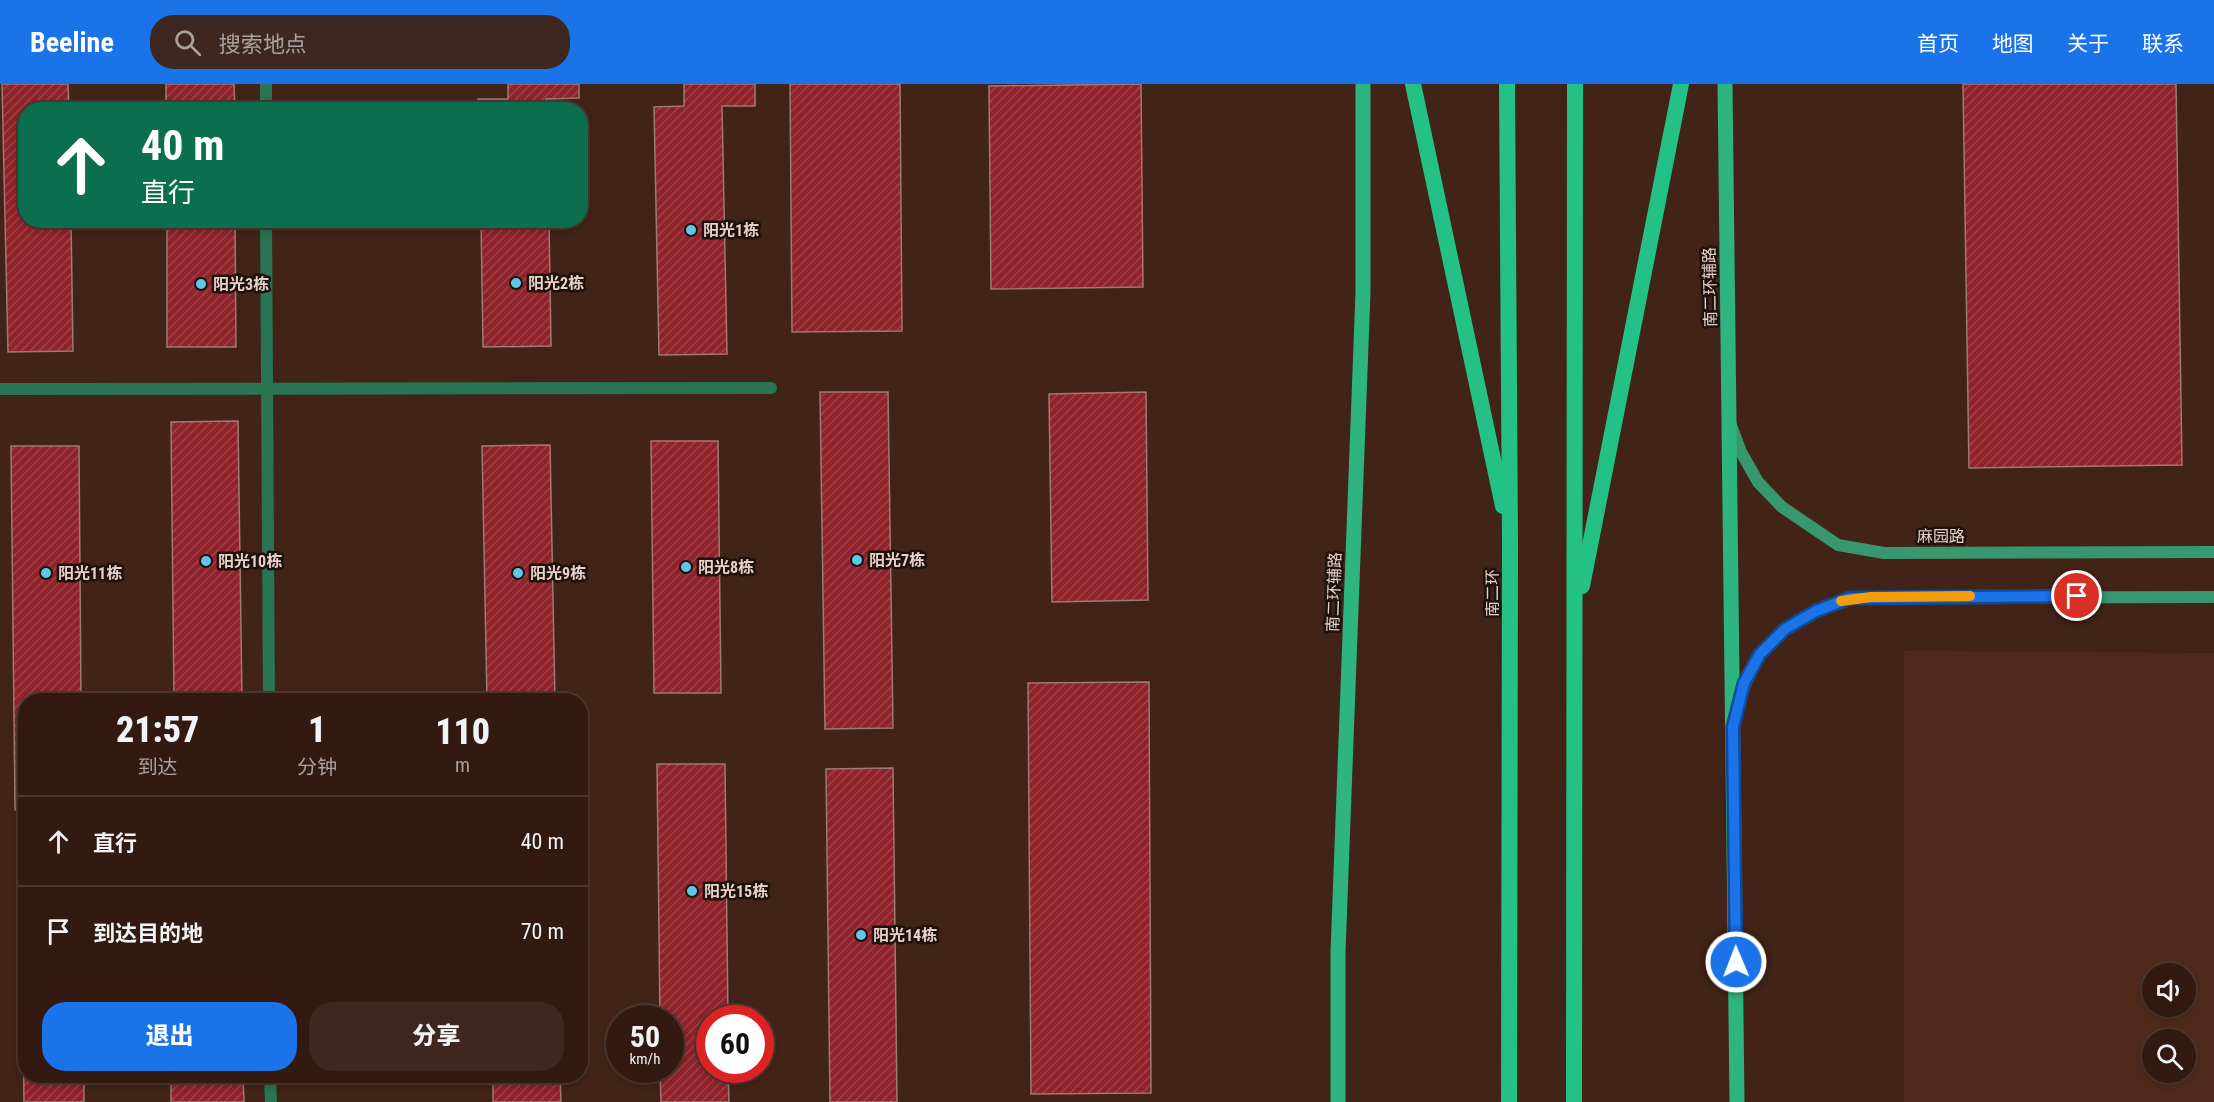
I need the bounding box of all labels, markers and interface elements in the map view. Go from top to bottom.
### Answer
search box [150,15,570,69]
text: Beeline [30,26,114,59]
icon: search [171,26,204,59]
text: 搜索地点 [219,32,307,57]
text: 首页 [1917,32,1959,56]
text: 地图 [1992,32,2034,56]
text: 关于 [2067,32,2109,56]
text: 联系 [2142,32,2184,56]
text: 40 m [141,121,224,170]
icon: ahead [42,126,120,204]
text: 直行 [141,177,195,209]
place label: 阳光1栋 [703,221,759,240]
marker: 阳光1栋 [684,223,698,237]
street label: 南二环辅路 [1700,247,1720,327]
place label: 阳光2栋 [528,274,584,293]
place label: 阳光3栋 [213,275,269,294]
marker: 阳光2栋 [509,276,523,290]
marker: 阳光3栋 [194,277,208,291]
street label: 麻园路 [1917,527,1965,546]
place label: 阳光7栋 [869,551,925,570]
place label: 阳光10栋 [218,552,282,571]
street label: 南二环辅路 [1323,552,1345,632]
marker: 阳光7栋 [850,553,864,567]
marker: 阳光10栋 [199,554,213,568]
place label: 阳光8栋 [698,558,754,577]
marker: 阳光8栋 [679,560,693,574]
place label: 阳光11栋 [58,564,122,583]
place label: 阳光9栋 [530,564,586,583]
marker: 阳光11栋 [39,566,53,580]
marker: 阳光9栋 [511,566,525,580]
street label: 南二环 [1483,569,1502,617]
pin [2051,570,2102,621]
icon: arrive [2060,579,2093,612]
text: 21:57 [116,709,199,751]
text: 1 [308,709,326,751]
text: 110 [435,711,490,753]
text: m [455,753,470,777]
text: 到达 [138,755,178,779]
text: 分钟 [297,755,337,779]
icon: ahead [42,825,75,858]
text: 40 m [521,829,564,854]
text: 直行 [93,831,137,856]
place label: 阳光15栋 [704,882,768,901]
marker: 阳光15栋 [685,884,699,898]
icon: arrive [42,915,75,948]
text: 70 m [521,919,564,944]
text: 到达目的地 [93,921,203,946]
place label: 阳光14栋 [873,926,937,945]
marker: 阳光14栋 [854,928,868,942]
position arrow [1704,930,1768,994]
map controls [2142,963,2196,1083]
button: sound [2142,963,2196,1017]
button: 退出 [42,1002,297,1071]
button: 分享 [309,1002,564,1071]
speed limit sign: 60 [696,1005,774,1083]
text: 50 [630,1019,660,1054]
button: search [2142,1029,2196,1083]
text: km/h [630,1050,660,1068]

